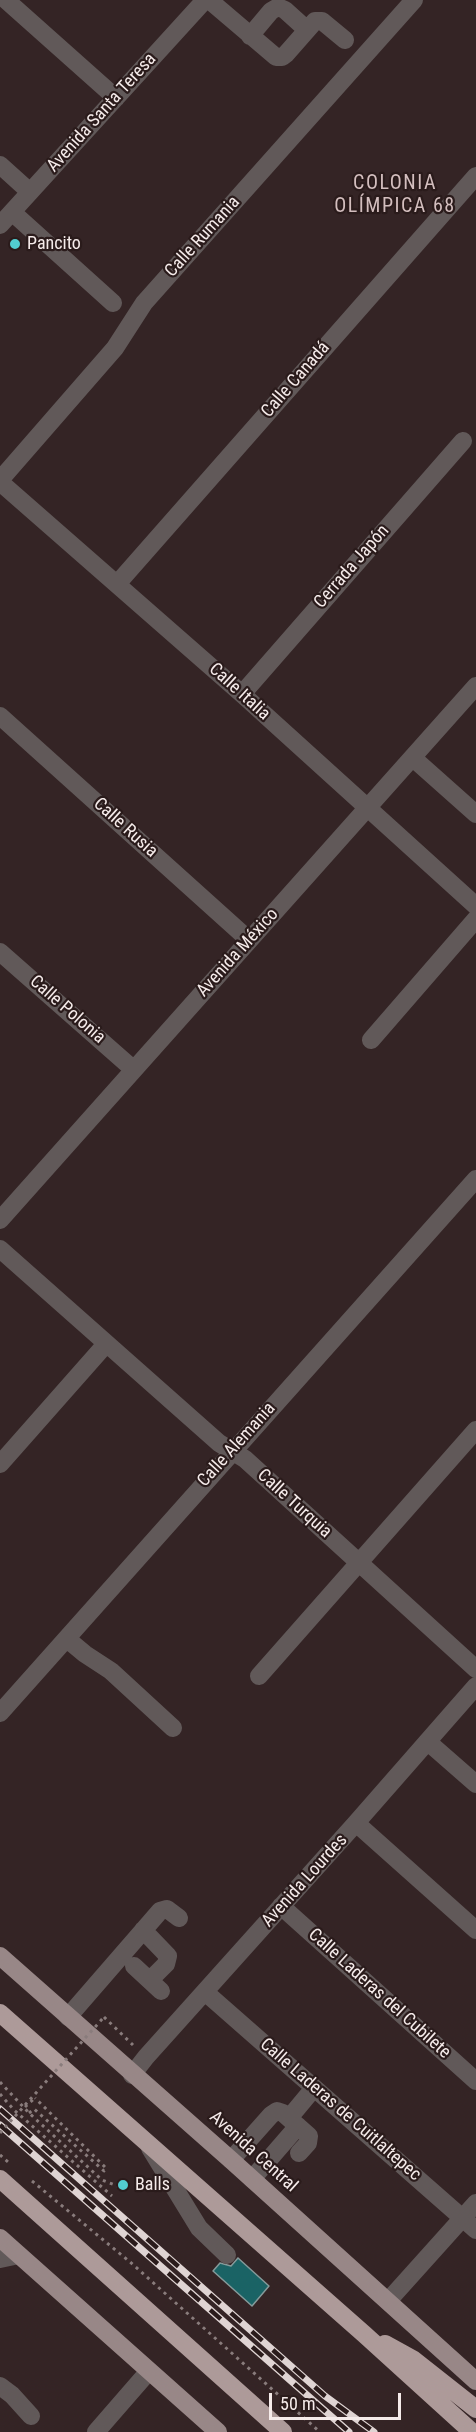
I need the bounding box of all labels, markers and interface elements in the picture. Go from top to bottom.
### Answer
street label: Avenida Santa Teresa [43,49,161,177]
district label: COLONIA OLÍMPICA 68 [334,172,456,219]
street label: Calle Rumania [161,192,245,282]
place label: Pancito [27,233,81,255]
marker: Pancito [8,237,22,251]
street label: Calle Canadá [257,338,335,422]
street label: Cerrada Japón [310,521,394,613]
street label: Calle Italia [204,659,274,725]
street label: Calle Rusia [88,794,162,862]
street label: Avenida México [193,904,283,1002]
street label: Calle Polonia [25,971,109,1049]
street label: Calle Alemania [193,1398,281,1492]
street label: Calle Turquia [252,1465,336,1543]
street label: Avenida Lourdes [258,1830,352,1932]
street label: Calle Laderas del Cubilete [303,1924,455,2064]
street label: Calle Laderas de Cuitlaltepec [255,2034,425,2186]
street label: Avenida Central [205,2107,301,2197]
place label: Balls [135,2174,170,2196]
marker: Balls [116,2178,130,2192]
scale bar [272,2381,404,2419]
text: 50 m [280,2393,315,2414]

